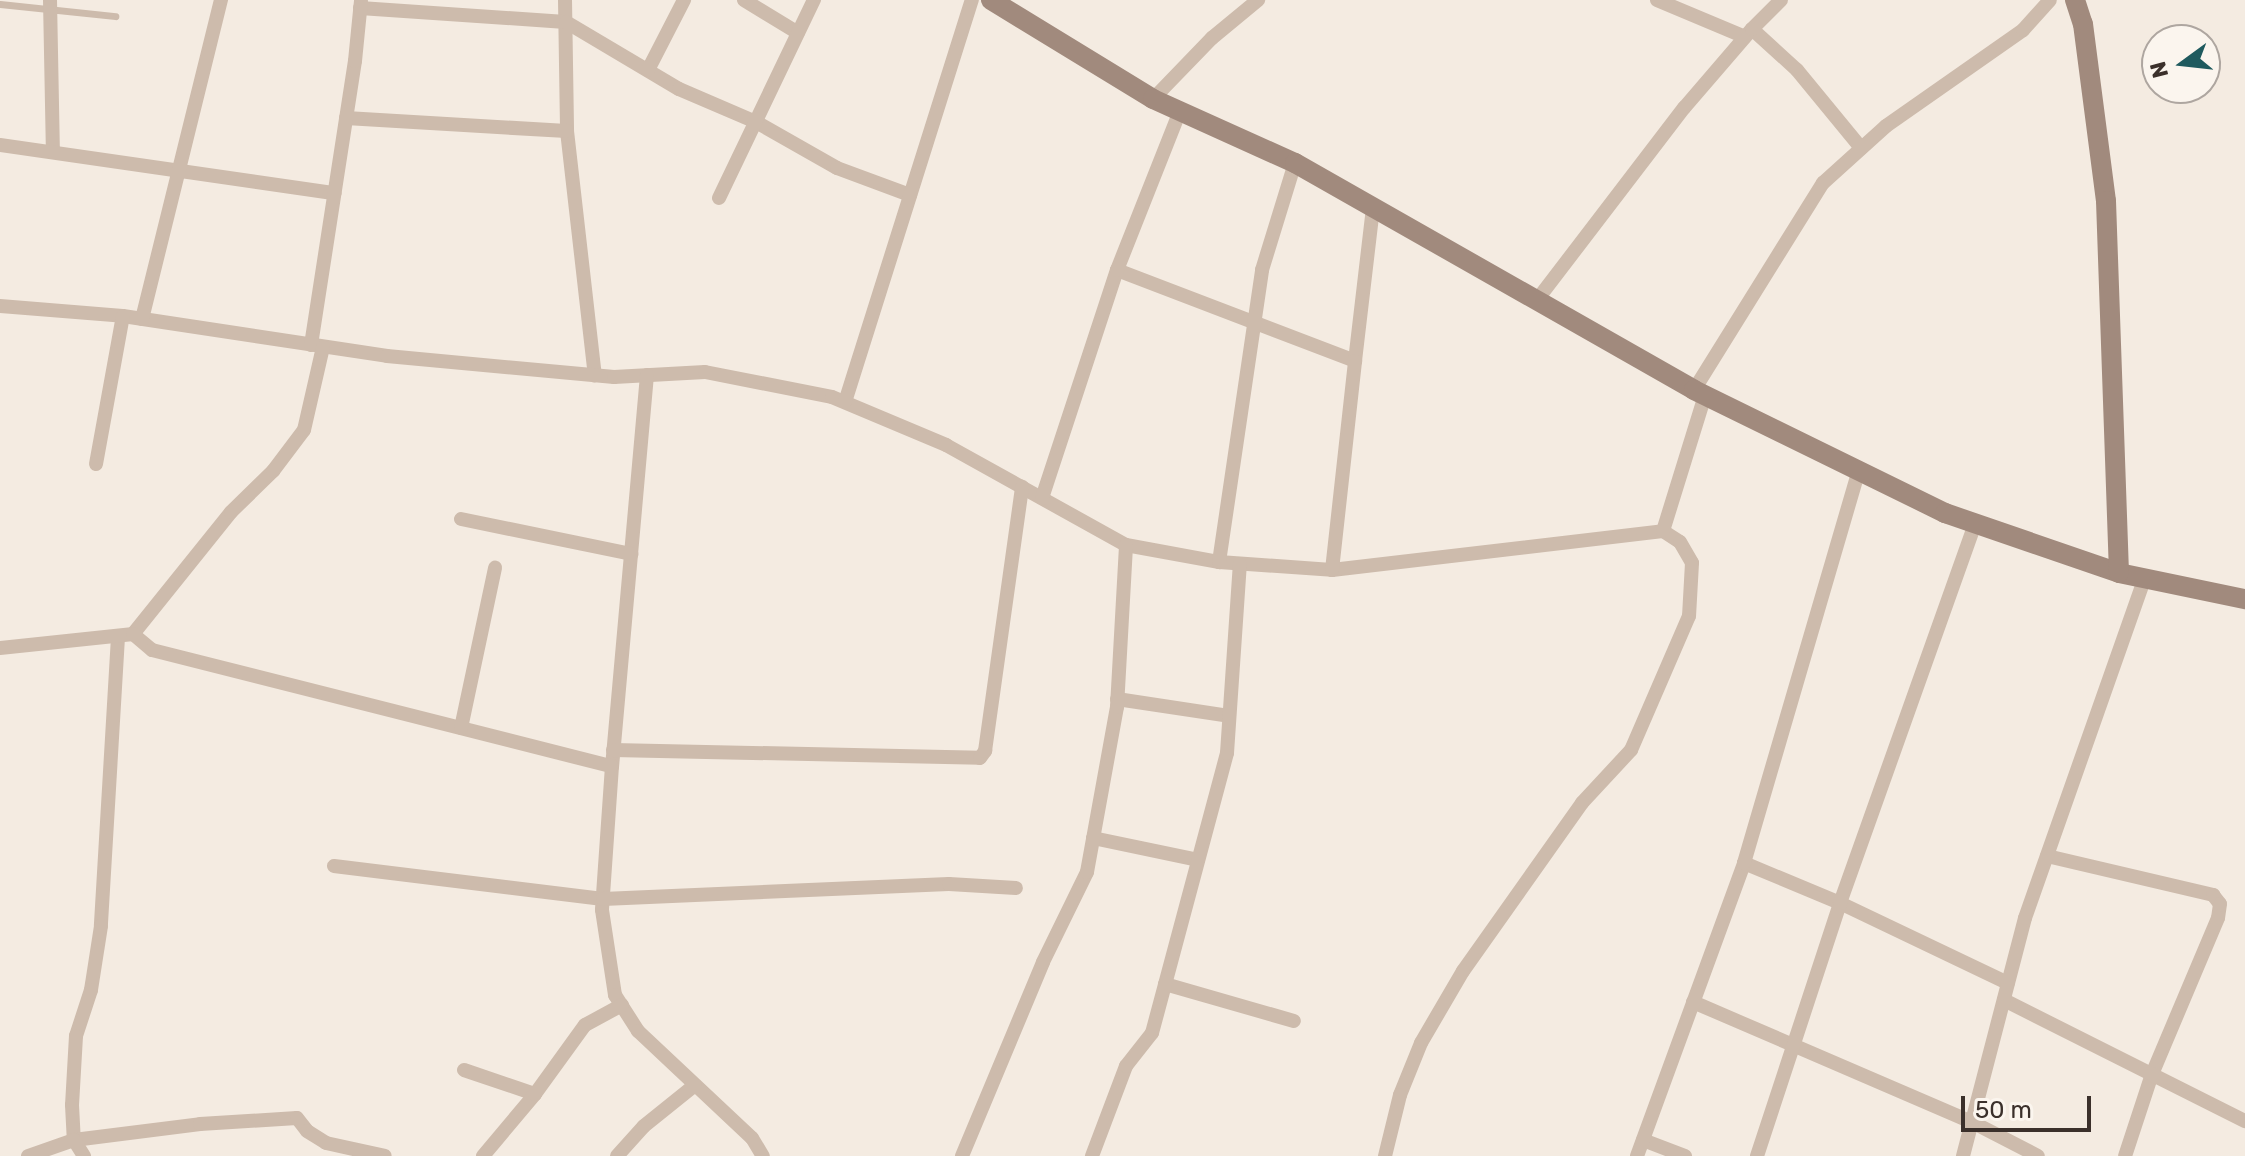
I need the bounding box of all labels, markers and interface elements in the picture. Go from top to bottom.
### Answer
north arrow [2141,24,2221,104]
text: N [2144,59,2174,81]
scale bar [1965,1080,2095,1130]
text: 50 m [1975,1096,2032,1124]

